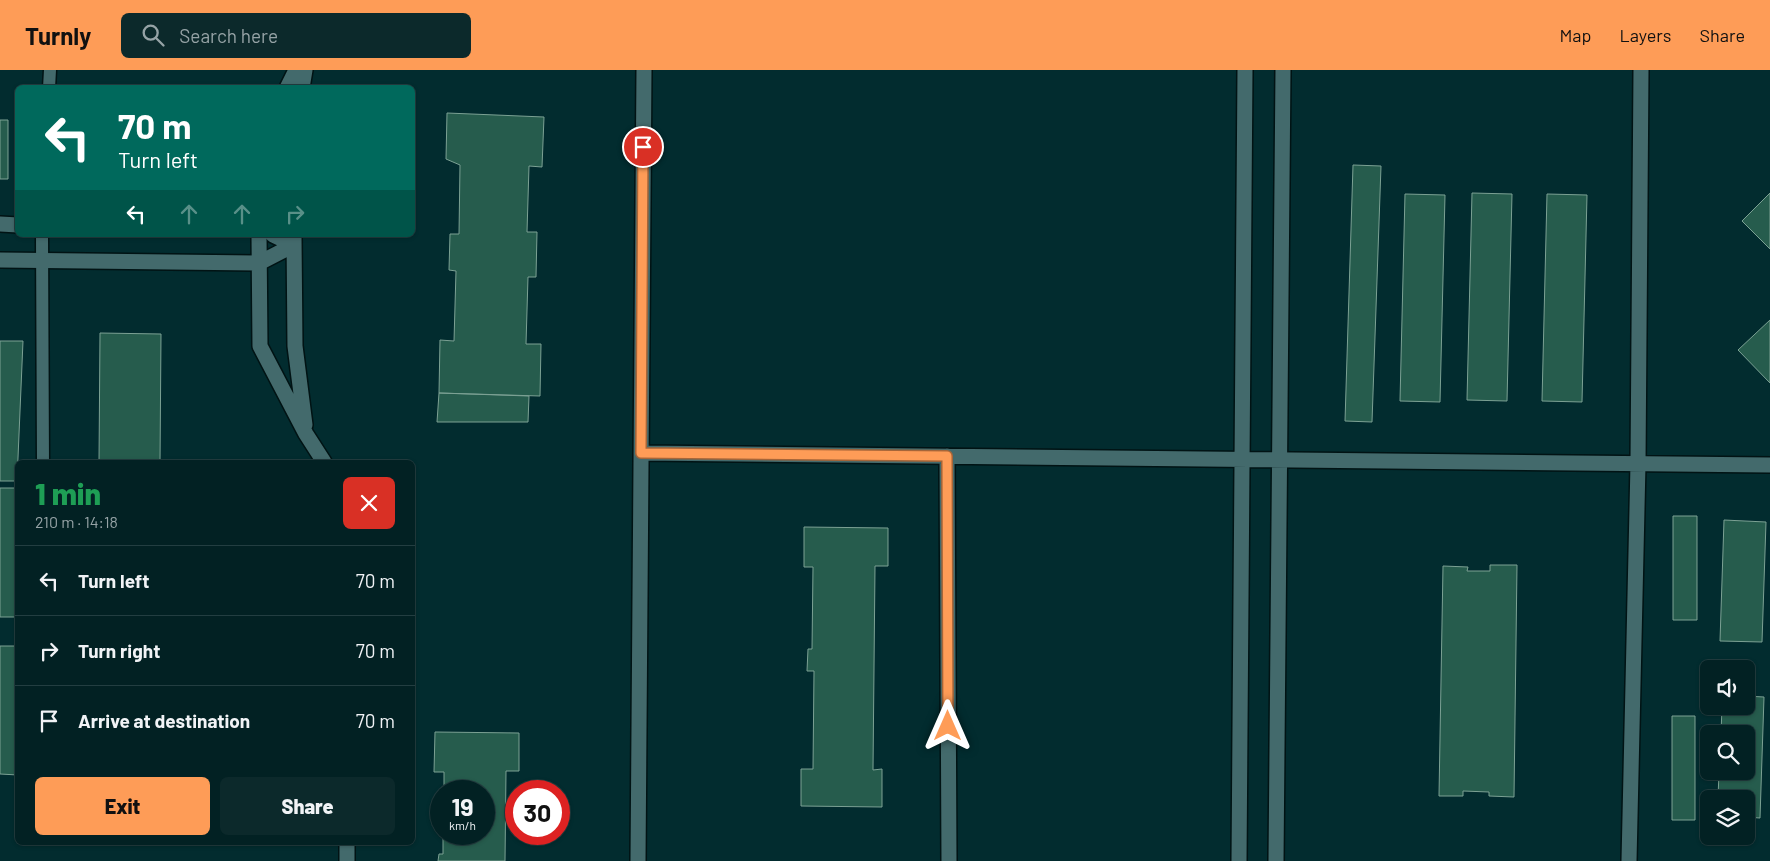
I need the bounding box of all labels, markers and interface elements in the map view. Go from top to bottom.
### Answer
search box [121,13,471,58]
text: Turnly [25,21,91,50]
icon: search [139,21,167,49]
text: Search here [179,24,278,47]
text: Map [1559,24,1591,46]
text: Layers [1619,24,1672,46]
text: Share [1700,24,1745,46]
text: 70 m [118,104,192,146]
icon: left [35,105,100,170]
pin [622,126,664,168]
icon: arrive [629,133,657,161]
text: Turn left [118,146,198,172]
icon: left [122,200,150,228]
icon: ahead [175,200,203,228]
icon: ahead [228,200,256,228]
icon: right [281,200,309,228]
text: 1 min [35,475,101,511]
button: close [343,477,395,529]
text: 210 m · 14:18 [35,512,118,531]
icon: left [35,567,63,595]
text: Turn left [78,569,149,592]
text: 70 m [356,569,395,592]
icon: right [35,637,63,665]
text: Turn right [78,639,160,662]
text: 70 m [356,639,395,662]
map controls [1700,660,1755,845]
button: sound [1700,660,1755,715]
position arrow [921,699,973,751]
icon: arrive [35,707,63,735]
text: Arrive at destination [78,709,250,732]
text: 70 m [356,709,395,732]
button: search [1700,725,1755,780]
button: Exit [35,777,210,835]
button: Share [220,777,395,835]
speed limit sign: 30 [505,780,570,845]
button: layers [1700,790,1755,845]
text: 19 [451,791,474,821]
text: km/h [449,818,476,832]

